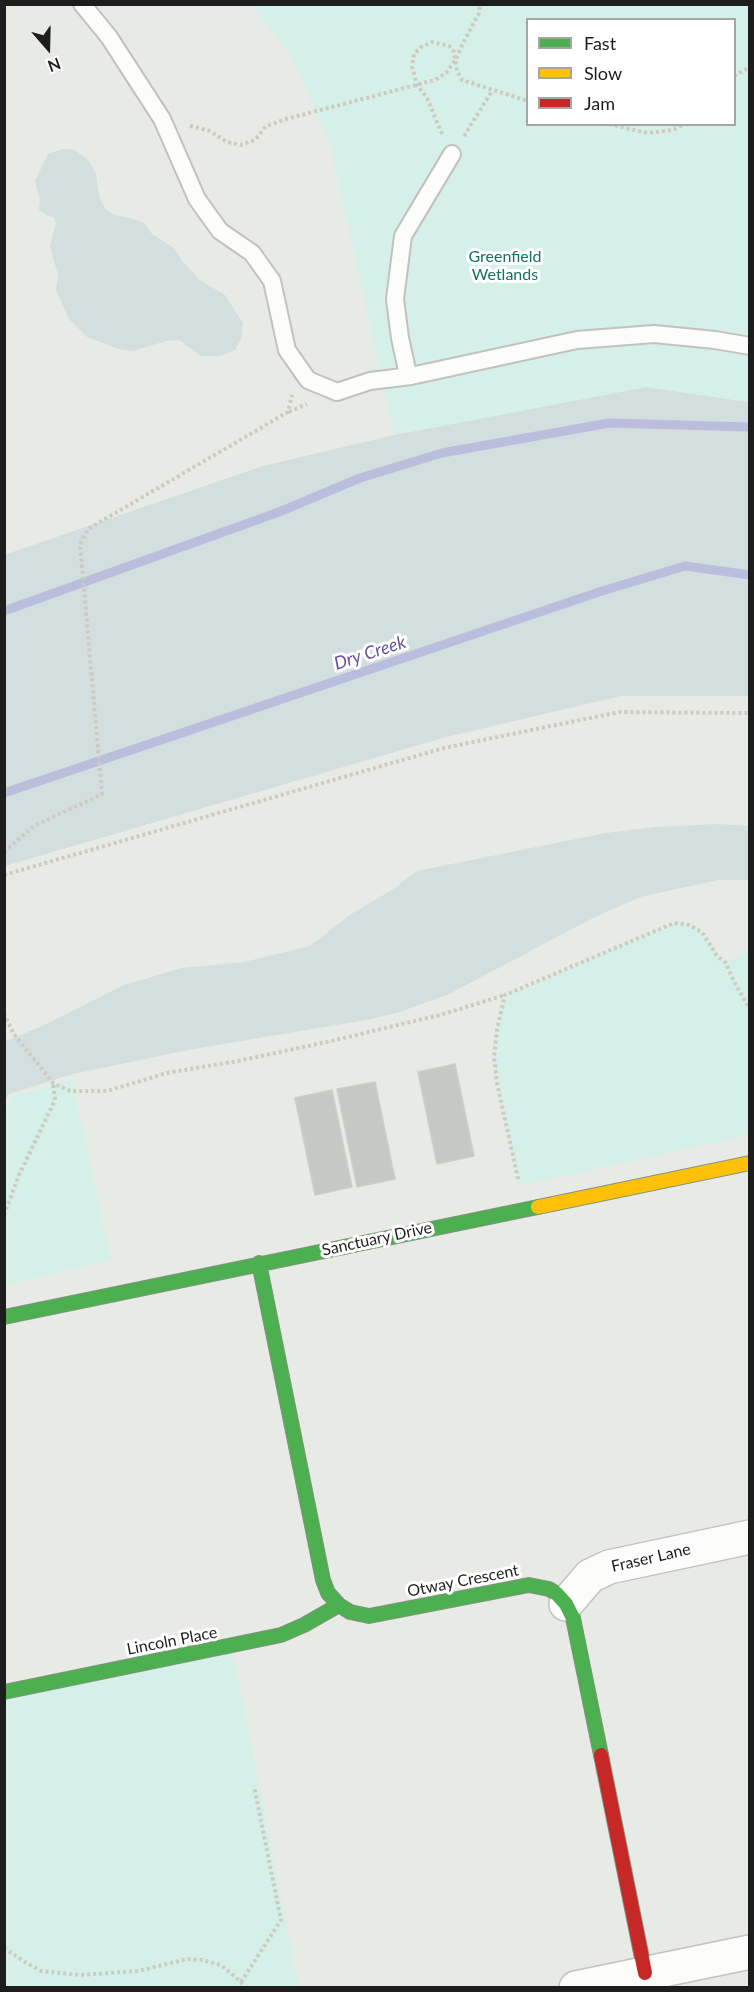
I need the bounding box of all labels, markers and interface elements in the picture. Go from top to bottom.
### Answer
north arrow [18,18,78,78]
legend [526,18,736,126]
text: Fast [584,32,616,54]
text: N [45,54,63,76]
text: Slow [584,62,622,84]
text: Jam [584,92,615,114]
park label: Greenfield Wetlands [468,247,542,285]
water label: Dry Creek [331,631,409,675]
street label: Sanctuary Drive [320,1218,434,1260]
street label: Fraser Lane [609,1540,693,1576]
street label: Otway Crescent [406,1561,520,1601]
street label: Lincoln Place [125,1623,219,1659]

